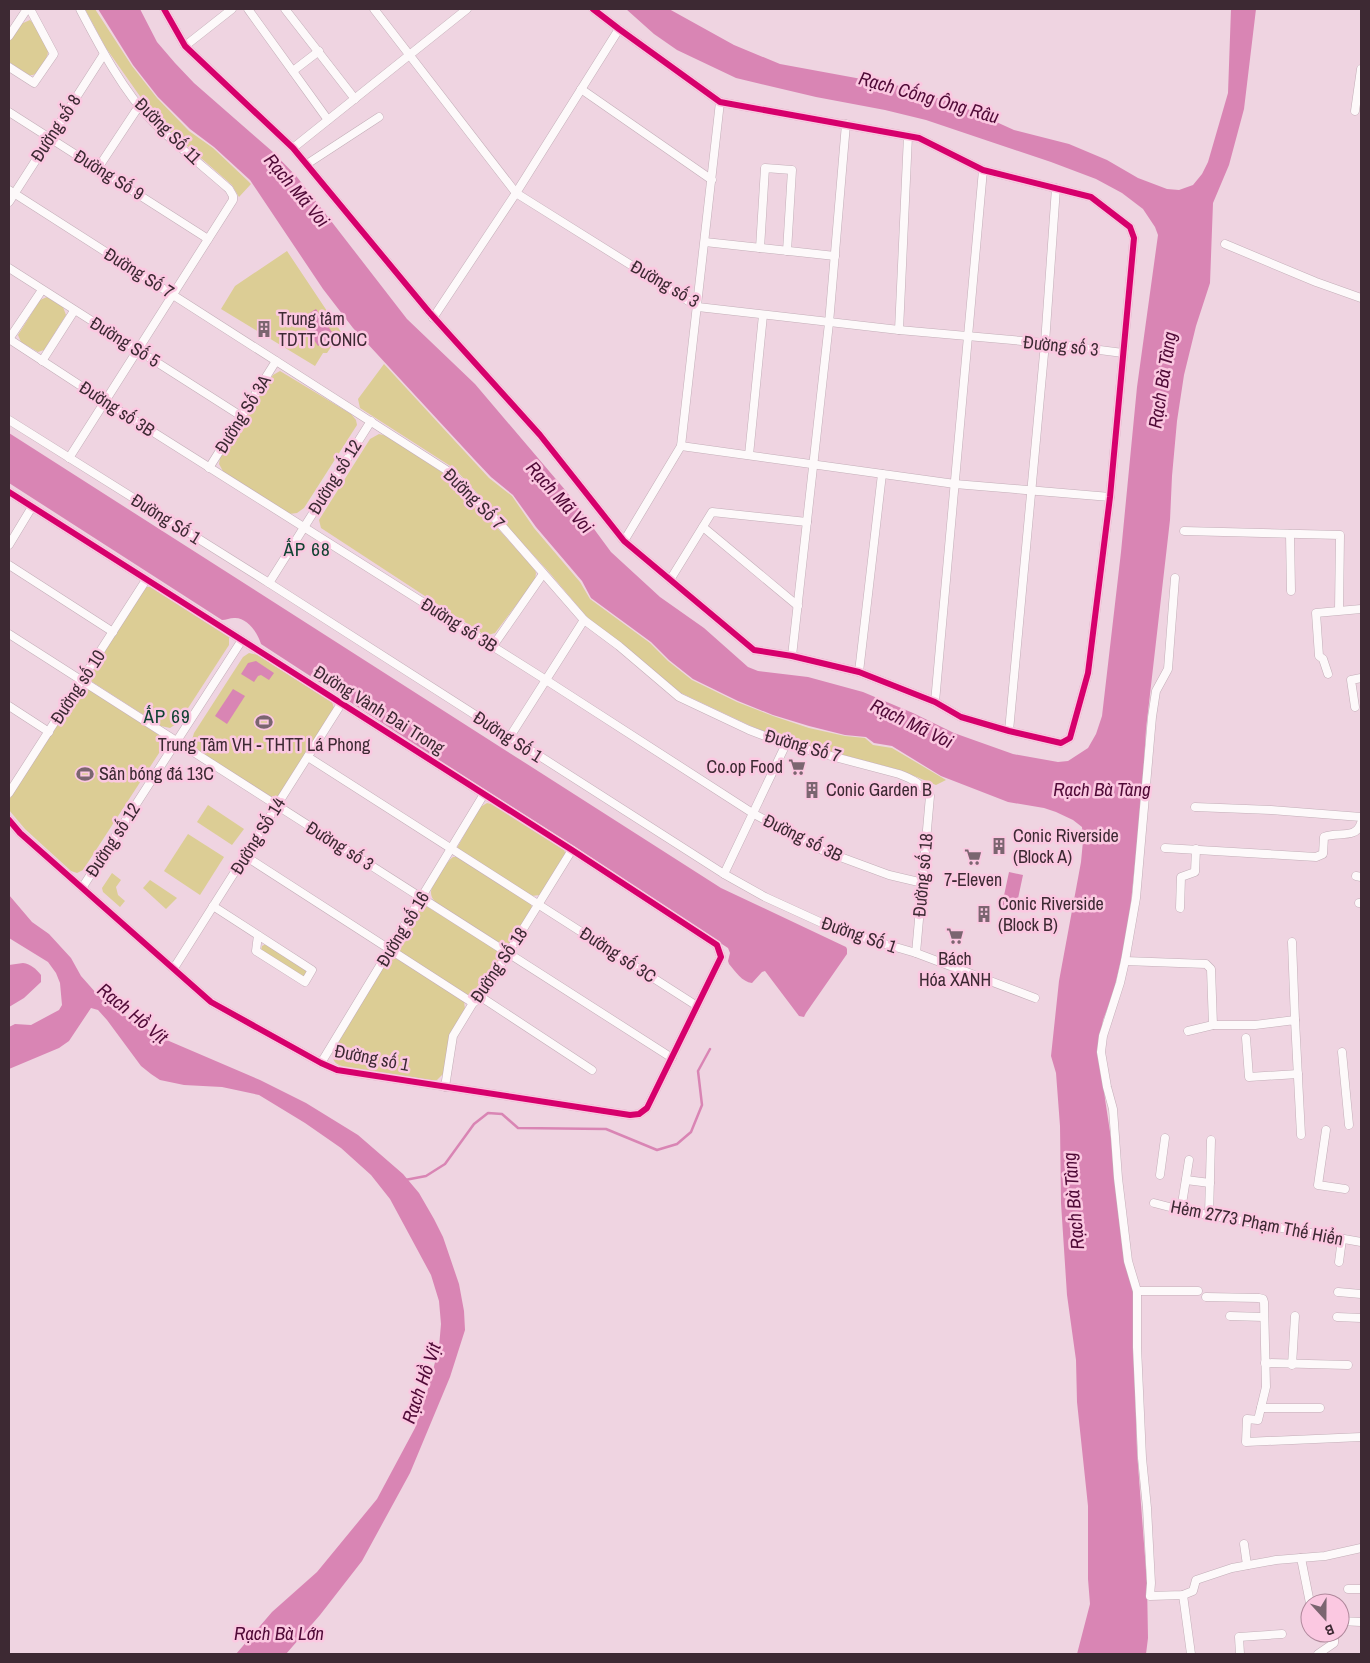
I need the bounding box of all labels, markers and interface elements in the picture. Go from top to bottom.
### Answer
water label: Rạch Cống Ông Râu [856,65,1002,130]
street label: Đường số 8 [25,89,87,166]
street label: Đường Số 11 [129,92,208,170]
street label: Đường Số 9 [70,143,149,206]
water label: Rạch Mã Voi [258,148,336,233]
street label: Đường Số 7 [100,241,179,304]
street label: Đường số 3 [626,254,704,313]
place label: Trung tâm TDTT CONIC [278,306,367,352]
street label: Đường Số 5 [86,310,165,373]
building icon: Trung tâm TDTT CONIC [254,319,274,339]
street label: Đường số 3 [1022,329,1100,362]
water label: Rạch Bà Tàng [1142,329,1183,430]
street label: Đường Số 3A [209,370,277,458]
street label: Đường số 3B [75,375,160,442]
street label: Đường số 12 [302,435,367,519]
water label: Rạch Mã Voi [521,455,600,539]
street label: Đường Số 7 [438,462,511,535]
street label: Đường Số 1 [127,487,207,550]
district label: ẤP 68 [282,536,331,562]
street label: Đường số 3B [416,591,502,658]
street label: Đường số 10 [44,645,111,729]
street label: Đường Vành Đai Trong [309,659,450,760]
water label: Rạch Mã Voi [866,692,958,754]
district label: ẤP 69 [142,703,191,729]
street label: Đường Số 1 [469,705,548,769]
sports icon: Trung Tâm VH - THTT Lá Phong [254,712,274,732]
street label: Đường Số 7 [762,723,844,768]
place label: Trung Tâm VH - THTT Lá Phong [158,732,371,757]
place label: Co.op Food [707,754,783,779]
supermarket icon: Co.op Food [787,757,807,777]
place label: Sân bóng đá 13C [99,761,214,786]
sports icon: Sân bóng đá 13C [75,764,95,784]
water label: Rạch Bà Tàng [1053,776,1151,802]
place label: Conic Garden B [826,777,932,802]
building icon: Conic Garden B [802,780,822,800]
street label: Đường Số 14 [224,793,291,879]
street label: Đường số 12 [79,798,146,882]
street label: Đường số 3B [759,808,847,868]
street label: Đường số 3 [302,815,379,876]
place label: Conic Riverside (Block A) [1013,823,1119,869]
street label: Đường số 18 [906,832,939,918]
building icon: Conic Riverside (Block A) [989,836,1009,856]
supermarket icon: 7-Eleven [963,847,983,867]
place label: 7-Eleven [944,867,1002,892]
street label: Đường số 16 [370,886,435,971]
place label: Conic Riverside (Block B) [998,891,1104,937]
building icon: Conic Riverside (Block B) [974,904,994,924]
street label: Đường Số 1 [818,910,901,959]
street label: Đường số 3C [575,921,661,989]
street label: Đường Số 18 [464,922,533,1007]
supermarket icon: Bách Hóa XANH [945,926,965,946]
place label: Bách Hóa XANH [919,946,991,992]
water label: Rạch Hồ Vịt [92,977,174,1050]
street label: Đường số 1 [333,1038,412,1077]
water label: Rạch Bà Tàng [1056,1151,1090,1251]
street label: Hẻm 2773 Phạm Thế Hiển [1169,1194,1346,1252]
water label: Rạch Hồ Vịt [395,1339,447,1427]
north arrow [1300,1593,1350,1643]
water label: Rạch Bà Lớn [234,1620,324,1646]
text: B [1323,1620,1337,1640]

